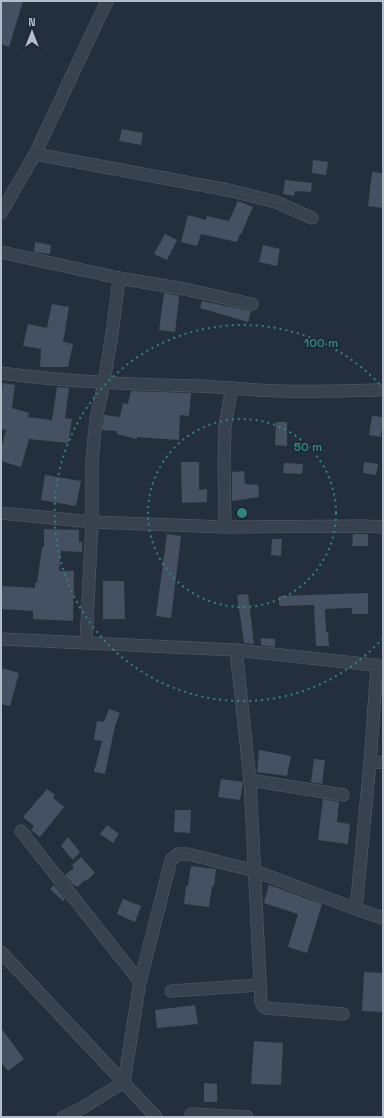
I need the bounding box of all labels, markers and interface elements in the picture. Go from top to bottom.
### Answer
north arrow [12,12,52,52]
text: N [28,15,36,29]
text: 100 m [304,335,338,351]
text: 50 m [294,439,322,455]
centre of rings [235,506,249,520]

